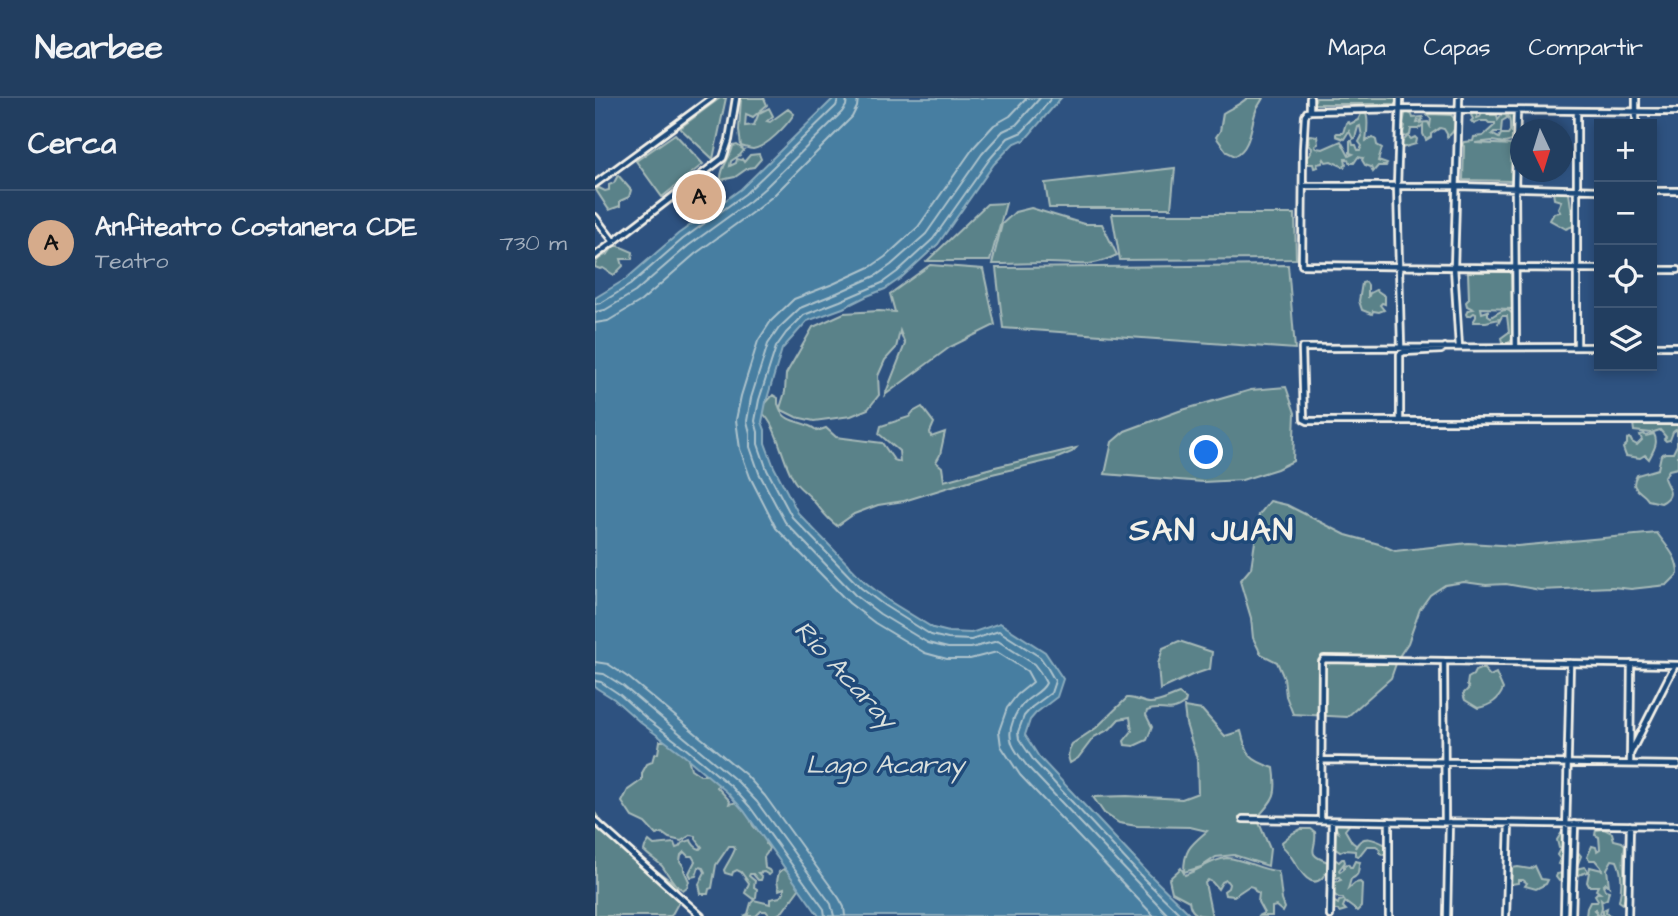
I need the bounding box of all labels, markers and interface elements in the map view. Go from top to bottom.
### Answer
text: Nearbee [35,25,163,71]
text: Mapa [1328,31,1386,65]
text: Capas [1424,31,1490,65]
text: Compartir [1528,31,1643,65]
north arrow [1510,119,1573,182]
map controls [1594,119,1657,371]
button: + [1594,119,1657,182]
text: Cerca [28,123,116,165]
pin: A [676,171,722,223]
button: − [1594,182,1657,245]
text: Anfiteatro Costanera CDE [95,209,417,245]
text: A [44,227,58,259]
text: 730 m [500,227,567,259]
text: Teatro [95,245,168,277]
button: locate [1594,245,1657,308]
button: layers [1594,308,1657,371]
your location [1189,435,1223,469]
district label: SAN JUAN [1128,508,1295,553]
water label: Río Acaray [785,613,907,739]
water label: Lago Acaray [806,747,967,784]

